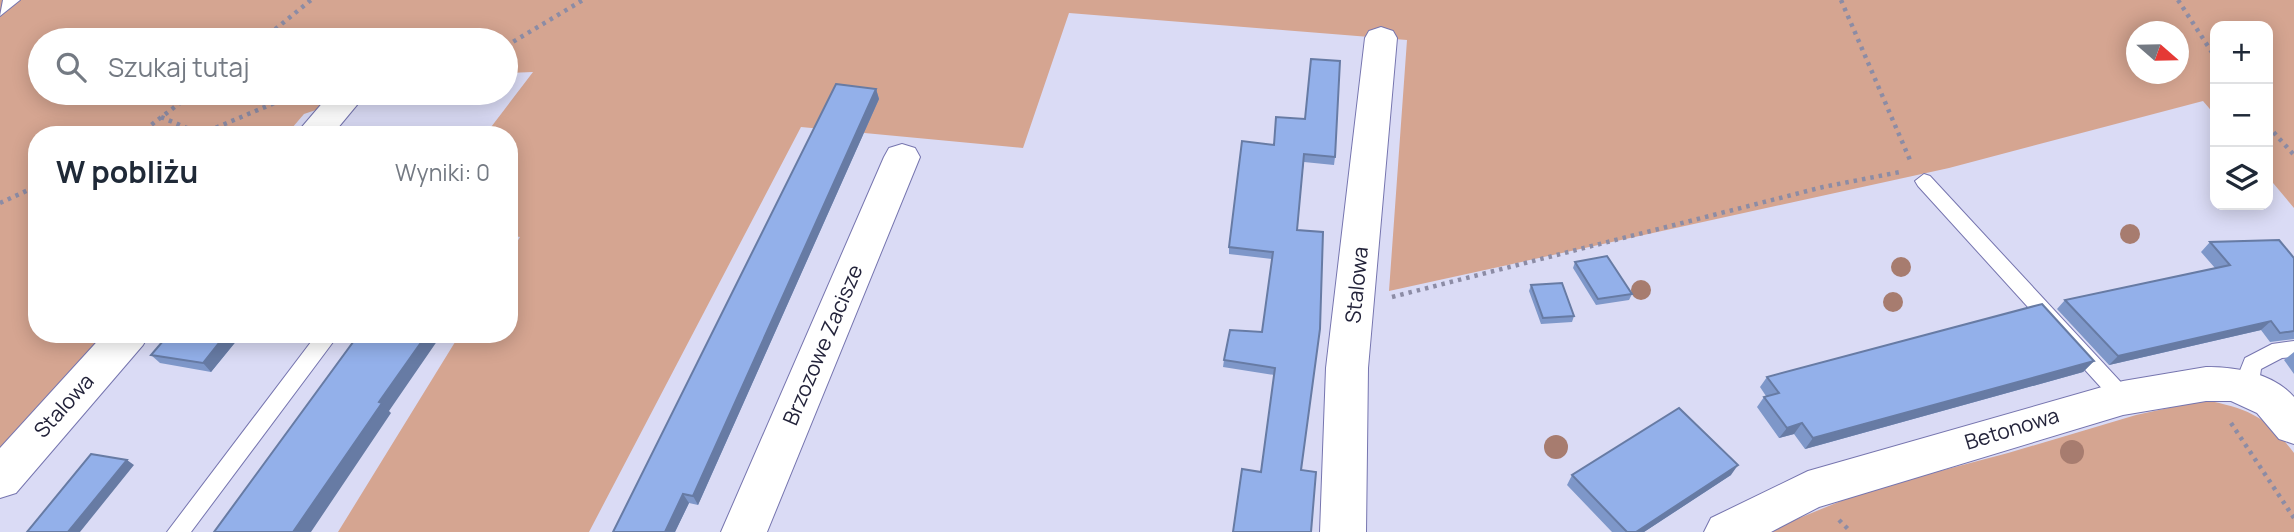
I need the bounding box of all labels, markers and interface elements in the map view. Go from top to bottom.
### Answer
north arrow [2126,21,2189,84]
map controls [2210,21,2273,210]
button: + [2210,21,2273,84]
search box [28,28,518,105]
icon: search [52,48,90,86]
text: Szukaj tutaj [108,49,250,85]
button: − [2210,84,2273,147]
button: layers [2210,147,2273,210]
text: W pobliżu [56,151,198,192]
text: Wyniki: 0 [395,156,490,188]
street label: Stalowa [1338,245,1374,325]
street label: Brzozowe Zacisze [776,260,868,429]
street label: Stalowa [27,367,99,443]
street label: Betonowa [1961,400,2062,456]

